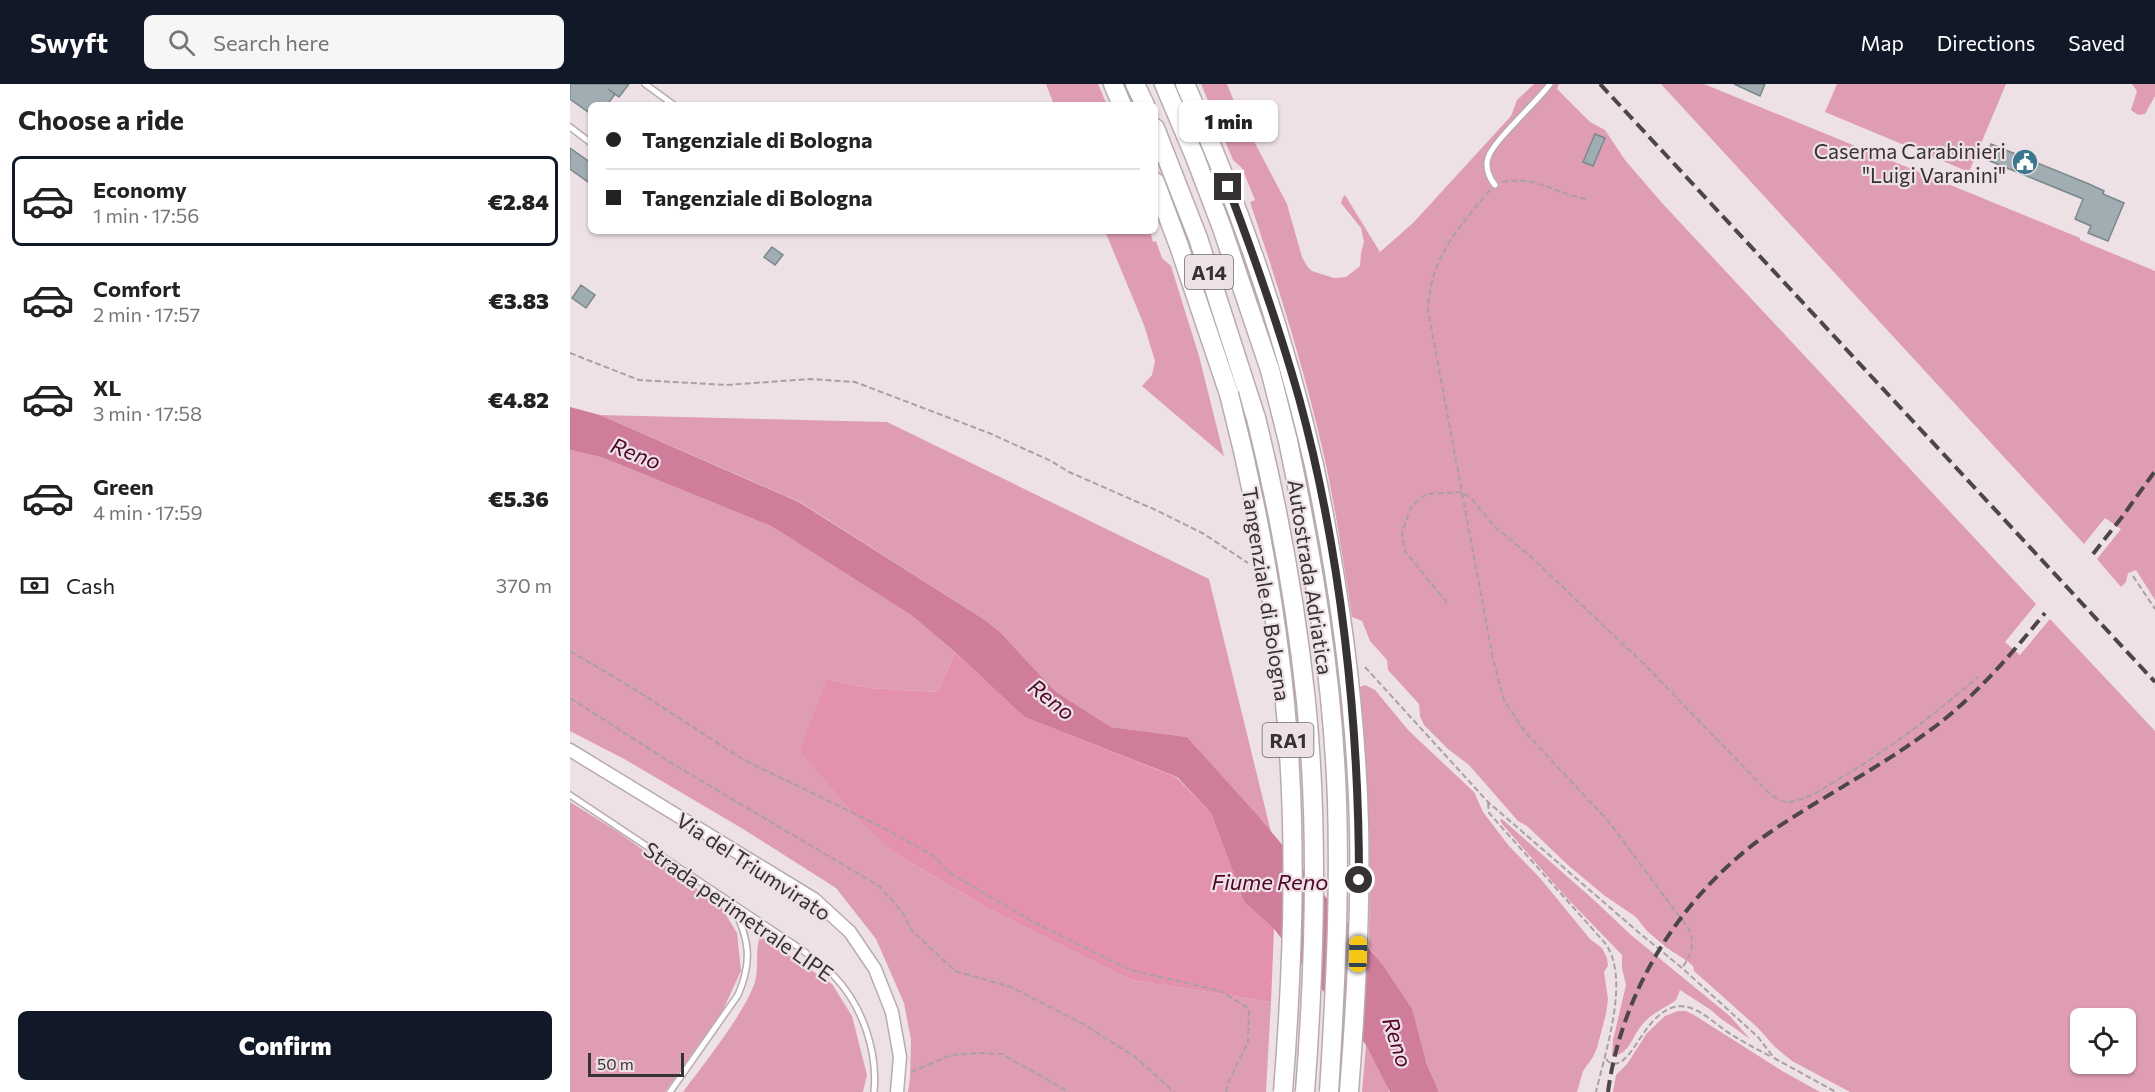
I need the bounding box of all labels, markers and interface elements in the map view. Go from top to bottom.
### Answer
search box [144,15,564,69]
text: Swyft [30,25,108,59]
icon: search [165,26,198,59]
text: Search here [213,29,329,56]
text: Map [1861,30,1904,55]
text: Directions [1937,30,2035,55]
text: Saved [2068,30,2125,55]
callout: 1 min [1178,100,1278,142]
text: Choose a ride [18,103,184,136]
text: 1 min [1204,109,1253,133]
text: Tangenziale di Bologna [642,126,872,153]
place label: Caserma Carabinieri "Luigi Varanini" [1814,138,2006,187]
public building icon: Caserma Carabinieri "Luigi Varanini" [2010,147,2040,177]
route end [1214,173,1241,200]
icon: car [21,174,75,228]
text: Economy [93,176,187,203]
text: Tangenziale di Bologna [642,184,872,211]
text: €2.84 [487,188,549,215]
text: 1 min · 17:56 [93,203,199,227]
road number: A14 [1185,255,1233,289]
icon: car [21,273,75,327]
text: Comfort [93,275,181,302]
text: €3.83 [488,287,549,314]
text: 2 min · 17:57 [93,302,200,326]
icon: car [21,372,75,426]
text: XL [93,374,121,401]
text: €4.82 [488,386,549,413]
text: 3 min · 17:58 [93,401,202,425]
water label: Reno [607,431,665,475]
icon: car [21,471,75,525]
text: Green [93,473,154,500]
street label: Autostrada Adriatica [1283,478,1339,676]
text: €5.36 [488,485,549,512]
street label: Tangenziale di Bologna [1238,485,1296,703]
text: 4 min · 17:59 [93,500,203,524]
icon: cash [18,569,51,602]
text: Cash [66,572,115,599]
text: 370 m [496,573,552,597]
water label: Reno [1023,673,1081,725]
road number: RA1 [1262,723,1314,757]
street label: Via del Triumvirato [672,807,836,925]
street label: Strada perimetrale LIPE [640,836,838,986]
route start [1345,866,1372,893]
water label: Fiume Reno [1212,868,1328,895]
car [1349,936,1367,972]
map controls [2070,1008,2136,1074]
button: locate [2070,1008,2136,1074]
button: Confirm [18,1011,552,1080]
water label: Reno [1377,1013,1419,1071]
scale bar [588,1050,684,1078]
text: 50 m [597,1054,634,1073]

